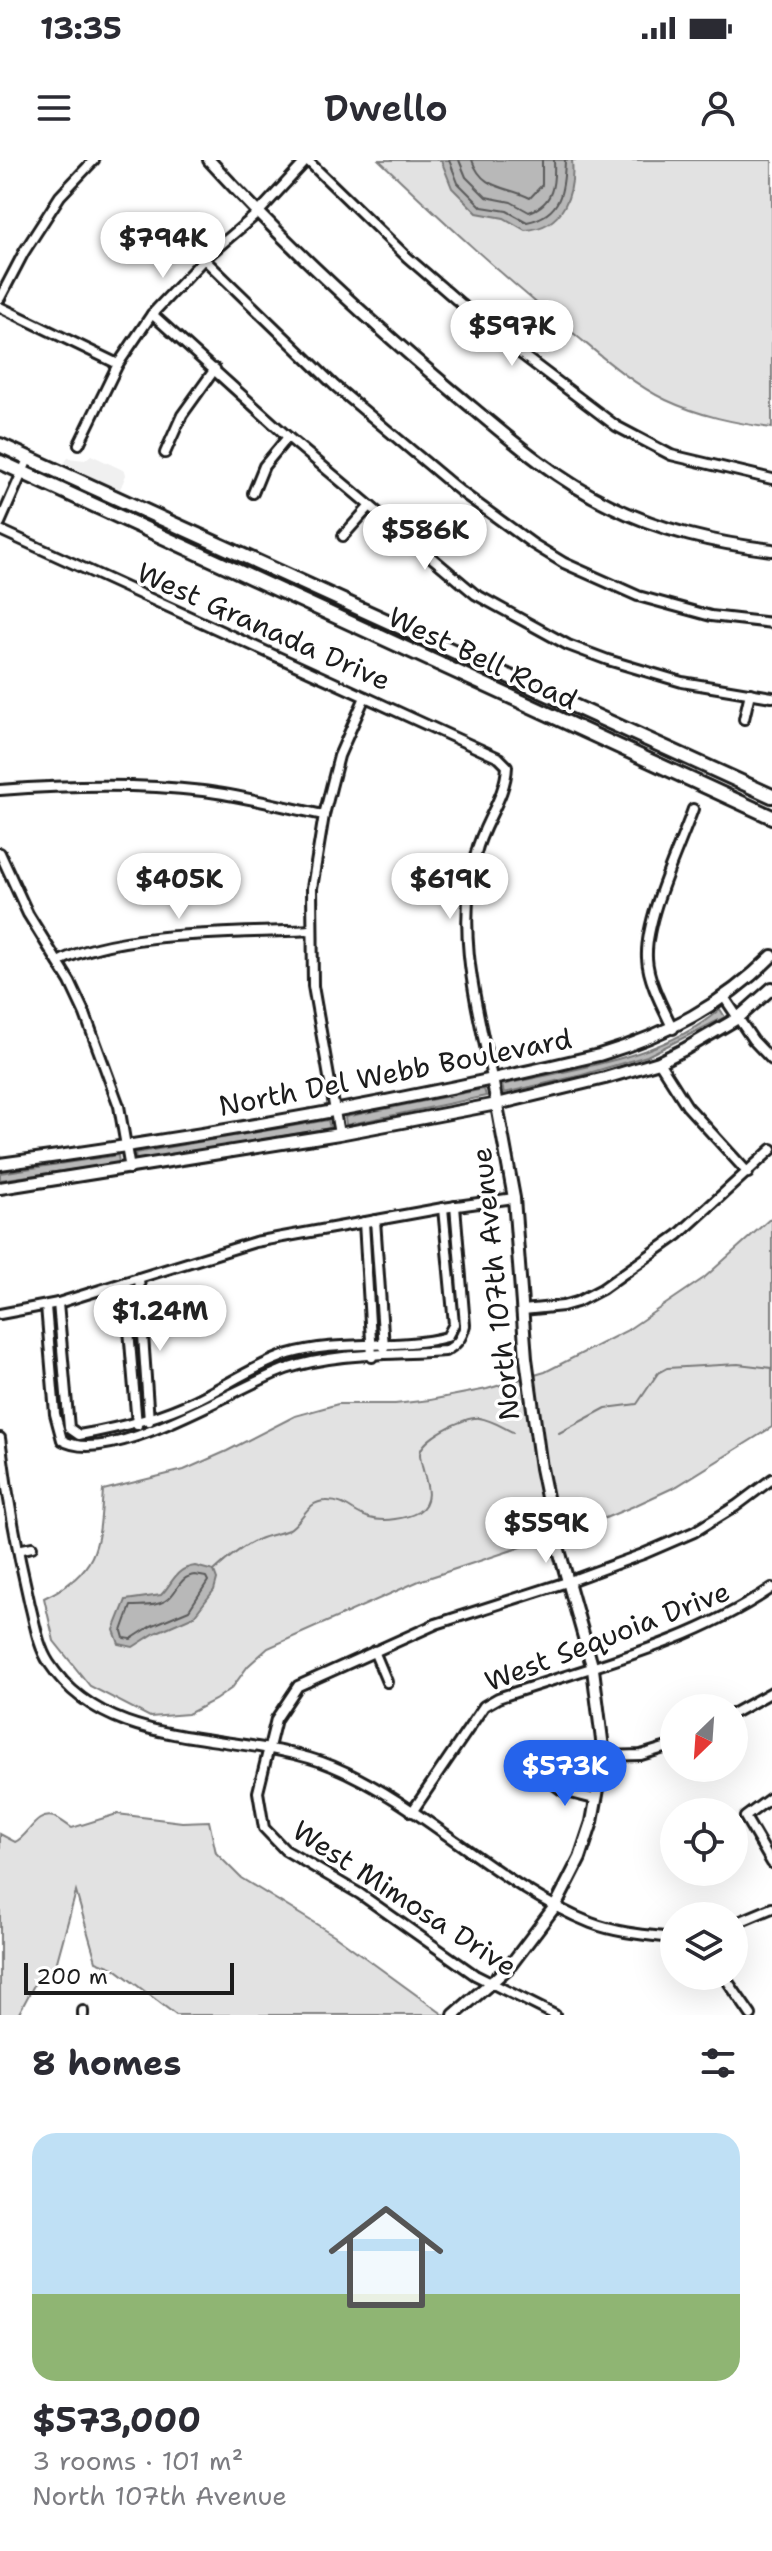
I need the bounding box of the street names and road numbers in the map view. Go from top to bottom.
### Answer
street label: West Granada Drive [131,553,397,699]
street label: West Bell Road [382,597,584,719]
street label: North Del Webb Boulevard [215,1019,575,1125]
street label: North 107th Avenue [462,1145,528,1423]
street label: West Sequoia Drive [479,1572,735,1700]
street label: West Mimosa Drive [285,1811,525,1985]

